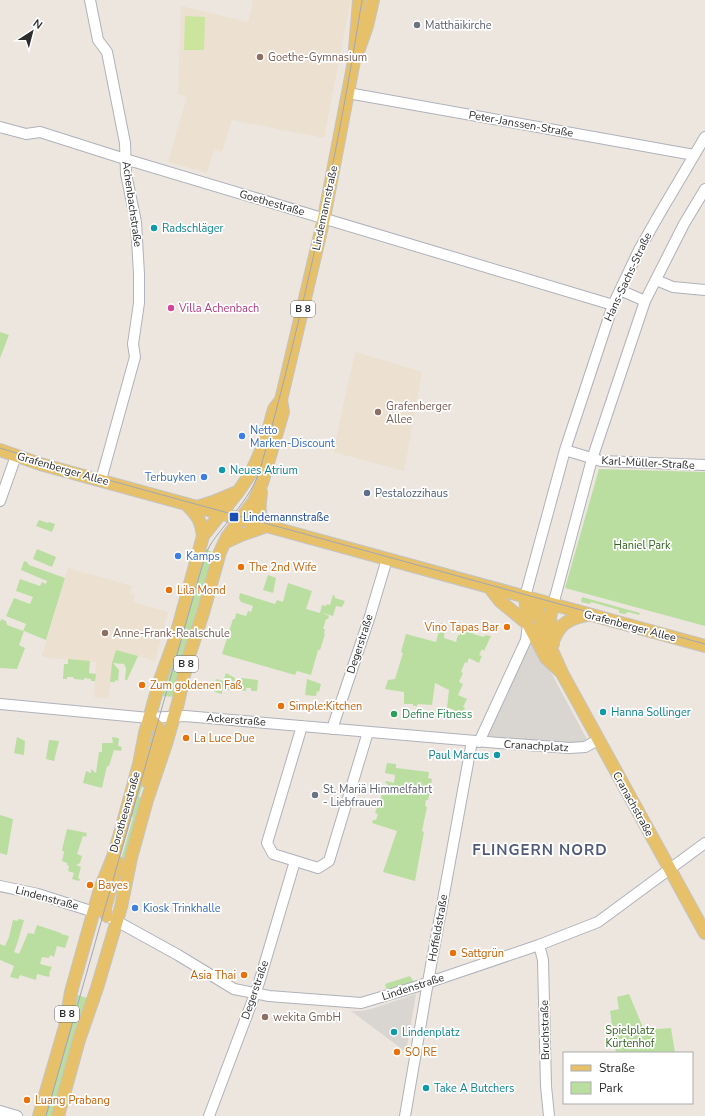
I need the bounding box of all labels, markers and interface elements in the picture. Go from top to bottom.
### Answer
north arrow [12,12,52,52]
text: N [30,16,45,33]
place label: Matthäikirche [425,18,492,33]
marker: Matthäikirche [412,20,422,30]
place label: Goethe-Gymnasium [268,50,367,65]
marker: Goethe-Gymnasium [255,52,265,62]
street label: Peter-Janssen-Straße [468,107,575,141]
street label: Achenbachstraße [119,160,145,248]
street label: Lindemannstraße [309,164,341,252]
street label: Goethestraße [238,187,307,220]
place label: Radschläger [162,221,224,236]
marker: Radschläger [149,223,159,233]
street label: Hans-Sachs-Straße [601,230,655,324]
place label: Villa Achenbach [178,301,259,316]
road number: B 8 [291,301,315,317]
marker: Villa Achenbach [166,303,176,313]
place label: Grafenberger Allee [386,399,452,427]
marker: Grafenberger Allee [373,407,383,417]
place label: Netto Marken-Discount [250,423,335,451]
marker: Netto Marken-Discount [237,431,247,441]
street label: Grafenberger Allee [15,449,111,489]
street label: Karl-Müller-Straße [601,453,695,473]
place label: Neues Atrium [230,463,298,478]
marker: Neues Atrium [217,465,227,475]
place label: Terbuyken [145,470,196,485]
marker: Terbuyken [199,472,209,482]
place label: Pestalozzihaus [375,486,448,501]
marker: Pestalozzihaus [362,488,372,498]
place label: Lindemannstraße [243,510,329,525]
marker: Lindemannstraße [228,511,240,523]
park label: Haniel Park [614,538,671,553]
place label: Kamps [186,549,220,564]
marker: Kamps [173,551,183,561]
place label: The 2nd Wife [249,560,317,575]
marker: The 2nd Wife [236,562,246,572]
place label: Lila Mond [177,583,226,598]
marker: Lila Mond [164,585,174,595]
street label: Grafenberger Allee [582,607,678,646]
street label: Degerstraße [343,612,377,676]
place label: Vino Tapas Bar [424,620,499,635]
marker: Vino Tapas Bar [502,622,512,632]
place label: Anne-Frank-Realschule [113,626,230,641]
marker: Anne-Frank-Realschule [100,628,110,638]
road number: B 8 [174,656,198,672]
place label: Zum goldenen Faß [150,678,243,693]
marker: Zum goldenen Faß [137,680,147,690]
place label: Simple:Kitchen [289,699,362,714]
marker: Simple:Kitchen [276,701,286,711]
place label: Hanna Sollinger [611,705,691,720]
place label: Define Fitness [402,707,472,722]
marker: Hanna Sollinger [598,707,608,717]
marker: Define Fitness [389,709,399,719]
street label: Ackerstraße [206,710,266,730]
place label: La Luce Due [194,731,255,746]
marker: La Luce Due [181,733,191,743]
street label: Cranachplatz [503,737,569,755]
place label: Paul Marcus [429,748,489,763]
marker: Paul Marcus [492,750,502,760]
street label: Cranachstraße [609,769,657,839]
street label: Dorotheenstraße [106,770,144,854]
place label: St. Mariä Himmelfahrt - Liebfrauen [323,782,432,810]
marker: St. Mariä Himmelfahrt - Liebfrauen [310,790,320,800]
district label: FLINGERN NORD [472,840,608,860]
place label: Bayes [98,878,128,893]
marker: Bayes [85,880,95,890]
street label: Lindenstraße [14,882,80,914]
street label: Hoffeldstraße [425,893,451,963]
place label: Kiosk Trinkhalle [143,901,221,916]
marker: Kiosk Trinkhalle [130,903,140,913]
place label: Sattgrün [461,946,504,961]
marker: Sattgrün [448,948,458,958]
street label: Degerstraße [238,958,272,1022]
place label: Asia Thai [190,968,236,983]
marker: Asia Thai [239,970,249,980]
street label: Lindenstraße [380,970,446,1004]
street label: Bruchstraße [537,1000,553,1060]
road number: B 8 [55,1006,79,1022]
place label: wekita GmbH [273,1010,341,1025]
marker: wekita GmbH [260,1012,270,1022]
park label: Spielplatz Kürtenhof [605,1023,655,1051]
place label: Lindenplatz [402,1025,460,1040]
marker: Lindenplatz [389,1027,399,1037]
place label: SO RE [405,1045,437,1060]
marker: SO RE [392,1047,402,1057]
legend [563,1052,693,1104]
text: Straße [599,1060,635,1076]
text: Park [599,1080,624,1096]
place label: Take A Butchers [434,1081,514,1096]
marker: Take A Butchers [421,1083,431,1093]
place label: Luang Prabang [35,1093,110,1108]
marker: Luang Prabang [22,1095,32,1105]

